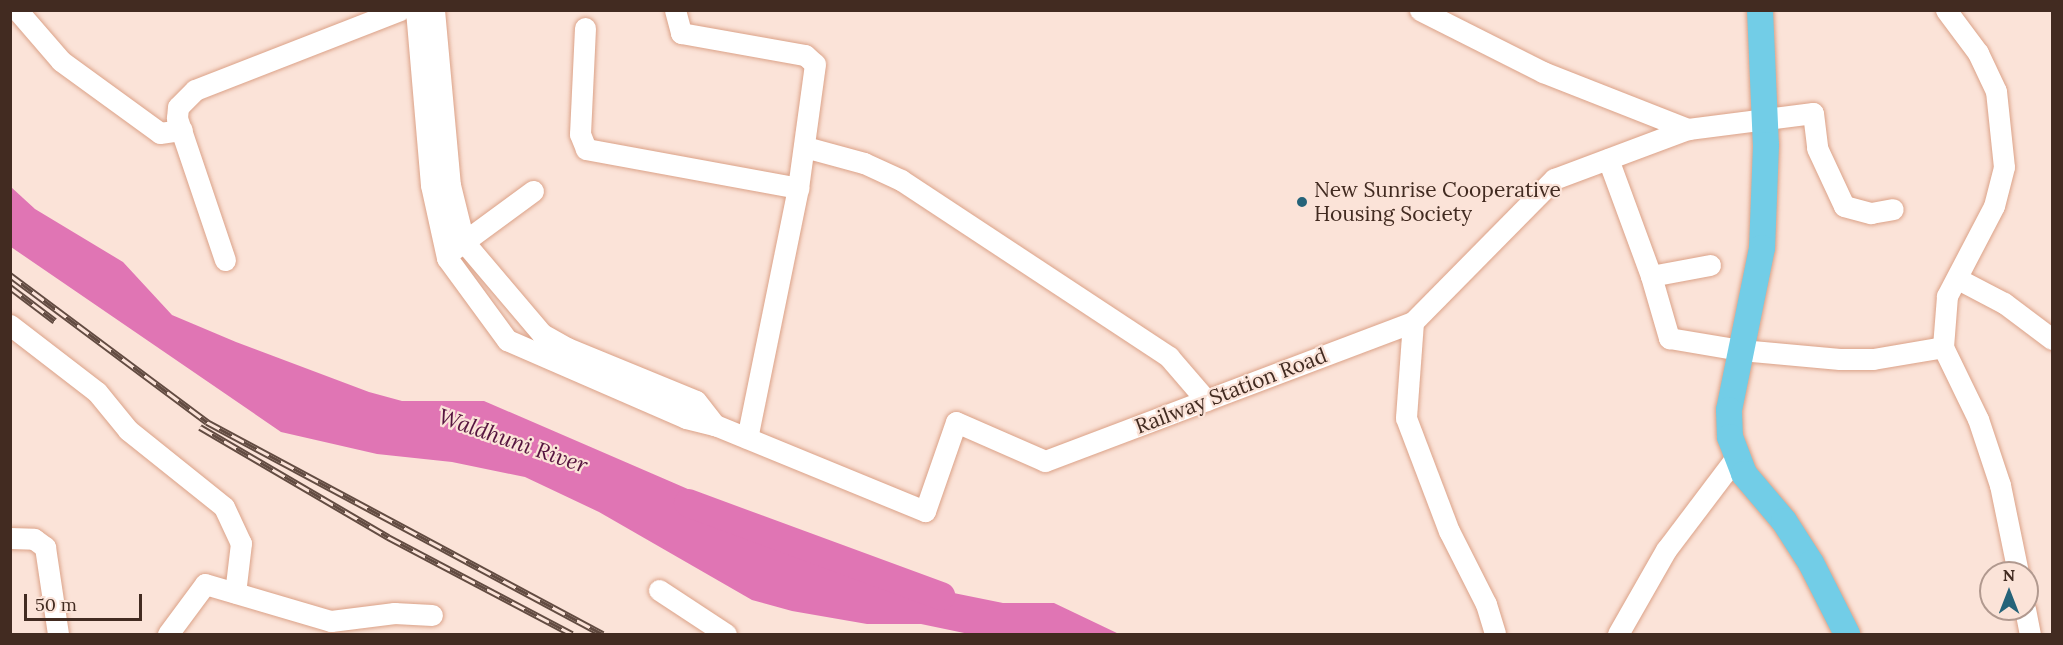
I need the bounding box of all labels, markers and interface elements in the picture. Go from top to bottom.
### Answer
place label: New Sunrise Cooperative Housing Society [1314,177,1561,227]
marker: New Sunrise Cooperative Housing Society [1295,195,1309,209]
street label: Railway Station Road [1132,343,1330,439]
water label: Waldhuni River [435,403,591,479]
north arrow [1979,561,2039,621]
text: N [2003,565,2015,585]
scale bar [27,582,146,620]
text: 50 m [35,593,77,616]

